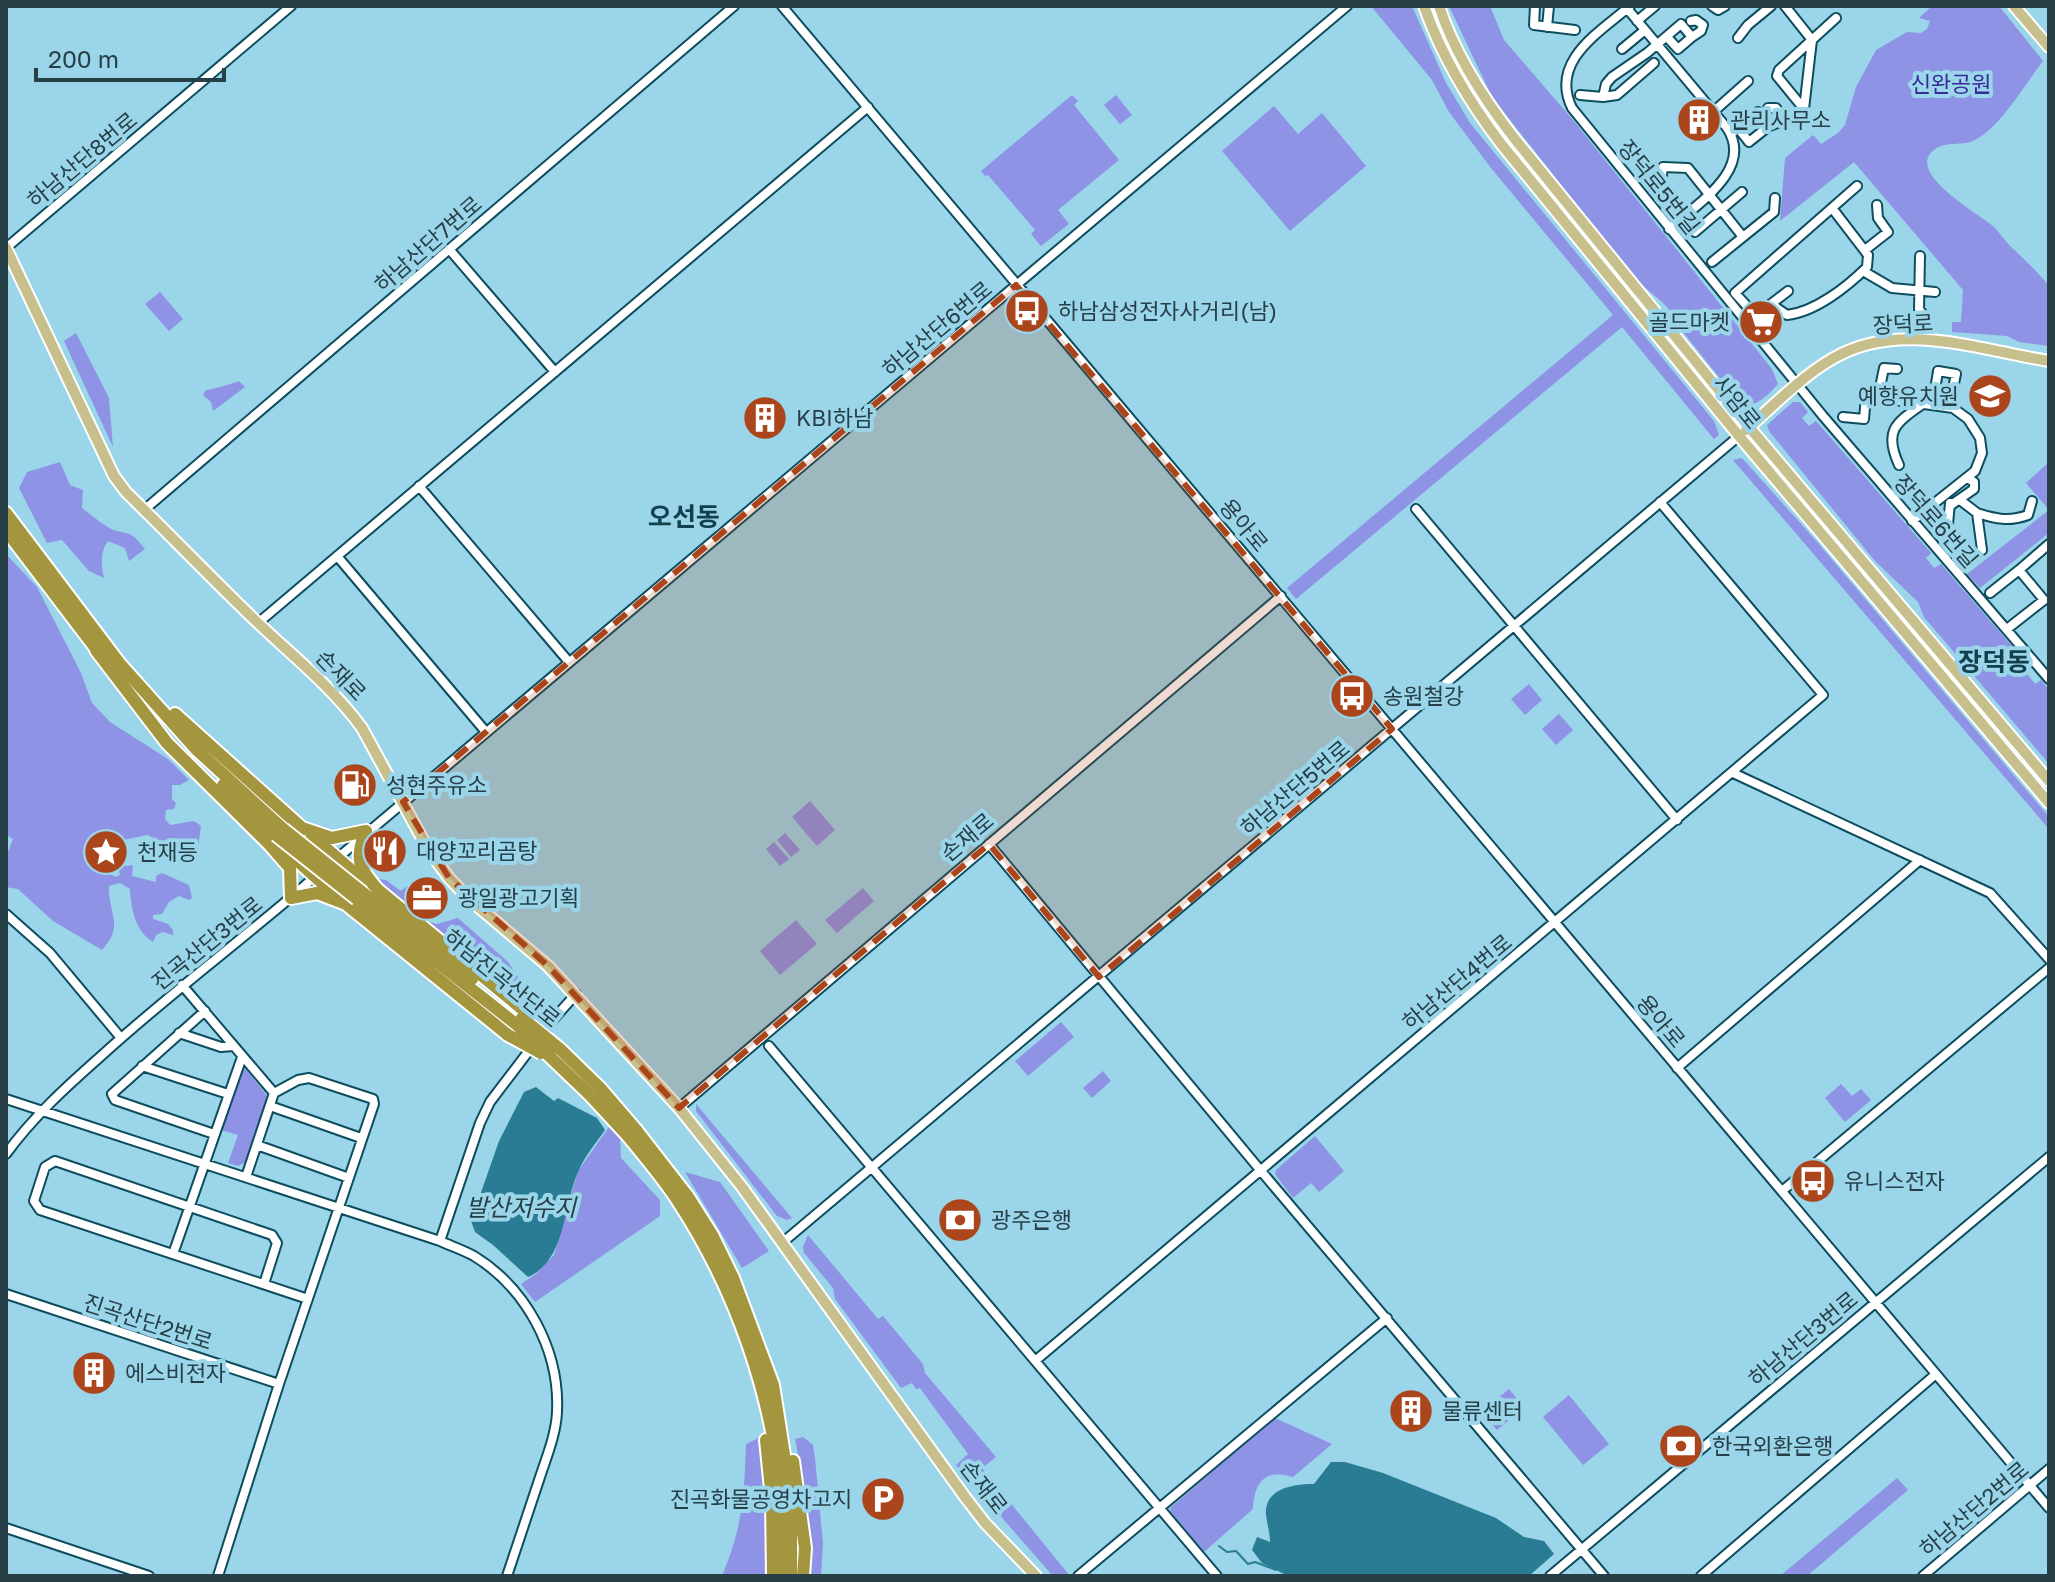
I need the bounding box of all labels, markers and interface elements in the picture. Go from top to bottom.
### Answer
scale bar [36,32,224,82]
text: 200 m [48,44,119,73]
park label: 신완공원 [1911,70,1991,97]
building icon: 관리사무소 [1675,96,1723,144]
street label: 하남산단8번로 [21,106,142,213]
place label: 관리사무소 [1730,106,1831,133]
street label: 장덕로5번길 [1613,134,1706,239]
street label: 하남산단7번로 [369,190,487,297]
street label: 하남산단6번로 [876,275,997,382]
bus stop icon: 하남삼성전자사거리(남) [1003,287,1051,335]
place label: 하남삼성전자사거리(남) [1058,297,1277,324]
supermarket icon: 골드마켓 [1737,298,1785,346]
place label: 골드마켓 [1649,308,1730,335]
street label: 장덕로 [1872,308,1934,339]
street label: 사암로 [1708,370,1767,434]
school or university icon: 예향유치원 [1966,372,2014,420]
place label: 예향유치원 [1858,382,1959,409]
building icon: KBI하남 [741,394,789,442]
place label: KBI하남 [796,404,873,431]
street label: 장덕로6번길 [1889,469,1984,573]
street label: 용아로 [1215,493,1274,557]
district label: 오선동 [648,501,720,532]
street label: 손재로 [311,643,372,706]
district label: 장덕동 [1958,646,2030,677]
bus stop icon: 송원철강 [1328,672,1376,720]
place label: 송원철강 [1383,682,1464,709]
street label: 하남산단5번로 [1235,734,1355,841]
fuel station icon: 성현주유소 [331,761,379,809]
place label: 성현주유소 [386,771,487,798]
street label: 손재로 [935,807,999,866]
restaurant icon: 대양꼬리곰탕 [361,827,409,875]
place icon: 천재등 [82,828,130,876]
place label: 대양꼬리곰탕 [416,837,537,864]
place label: 천재등 [137,838,198,865]
office icon: 광일광고기획 [403,874,451,922]
place label: 광일광고기획 [458,884,579,911]
street label: 진곡산단3번로 [146,890,267,995]
street label: 하남진곡산단로 [439,923,566,1033]
street label: 하남산단4번로 [1396,928,1517,1035]
street label: 용아로 [1632,989,1691,1053]
bus stop icon: 유니스전자 [1789,1157,1837,1205]
place label: 유니스전자 [1844,1167,1945,1194]
water label: 발산저수지 [466,1192,578,1221]
bank icon: 광주은행 [936,1196,984,1244]
place label: 광주은행 [991,1206,1072,1233]
street label: 하남산단3번로 [1743,1285,1863,1392]
street label: 진곡산단2번로 [80,1288,216,1355]
building icon: 에스비전자 [70,1349,118,1397]
place label: 에스비전자 [125,1359,226,1386]
building icon: 물류센터 [1387,1387,1435,1435]
place label: 물류센터 [1442,1397,1523,1424]
bank icon: 한국외환은행 [1657,1422,1705,1470]
place label: 한국외환은행 [1712,1432,1833,1459]
street label: 손재로 [955,1454,1014,1519]
street label: 하남산단2번로 [1914,1455,2034,1562]
parking icon: 진곡화물공영차고지 [859,1475,907,1523]
place label: 진곡화물공영차고지 [670,1485,852,1512]

